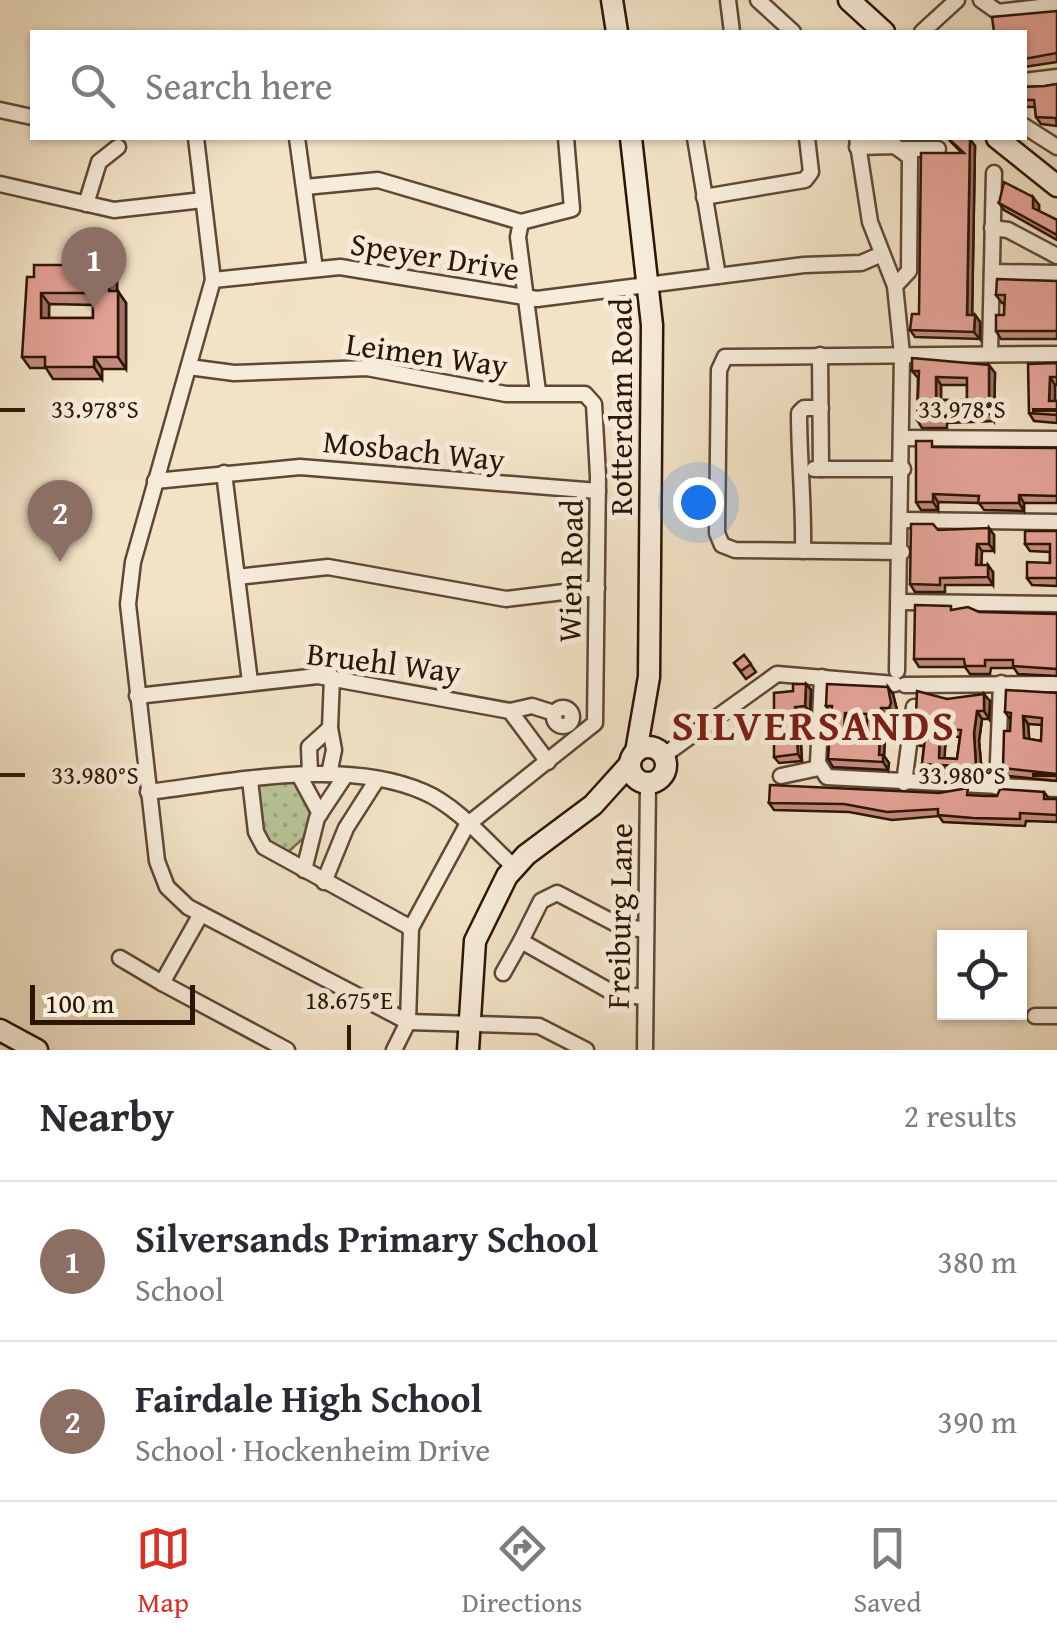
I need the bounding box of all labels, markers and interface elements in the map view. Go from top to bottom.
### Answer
search box [30,30,1027,140]
text: Search here [145,57,333,113]
icon: search [65,58,120,113]
street label: Speyer Drive [347,219,523,293]
pin: 1 [62,226,126,309]
street label: Rotterdam Road [597,298,644,516]
street label: Leimen Way [343,319,511,389]
text: 33.978°S [51,391,139,427]
text: 33.978°S [918,391,1006,427]
street label: Mosbach Way [321,417,507,483]
your location [673,477,724,528]
pin: 2 [28,480,92,562]
street label: Wien Road [545,499,595,643]
street label: Bruehl Way [304,629,464,695]
district label: SILVERSANDS [672,694,956,755]
text: 33.980°S [51,757,139,793]
text: 33.980°S [918,757,1006,793]
street label: Freiburg Lane [594,823,644,1009]
map controls [937,930,1027,1020]
button: locate [937,930,1027,1020]
scale bar [30,980,195,1024]
text: 100 m [45,982,114,1023]
text: 18.675°E [305,982,393,1018]
text: Nearby [40,1085,174,1146]
text: 2 results [904,1092,1017,1139]
text: Silversands Primary School [135,1210,598,1266]
text: 1 [64,1238,81,1285]
text: 380 m [938,1238,1017,1285]
text: School [135,1266,224,1313]
text: Fairdale High School [135,1370,482,1426]
text: 2 [64,1398,81,1445]
text: 390 m [938,1398,1017,1445]
text: School · Hockenheim Drive [135,1426,490,1473]
tab: Map [136,1521,191,1622]
tab: Directions [462,1521,582,1622]
tab: Saved [854,1521,921,1622]

